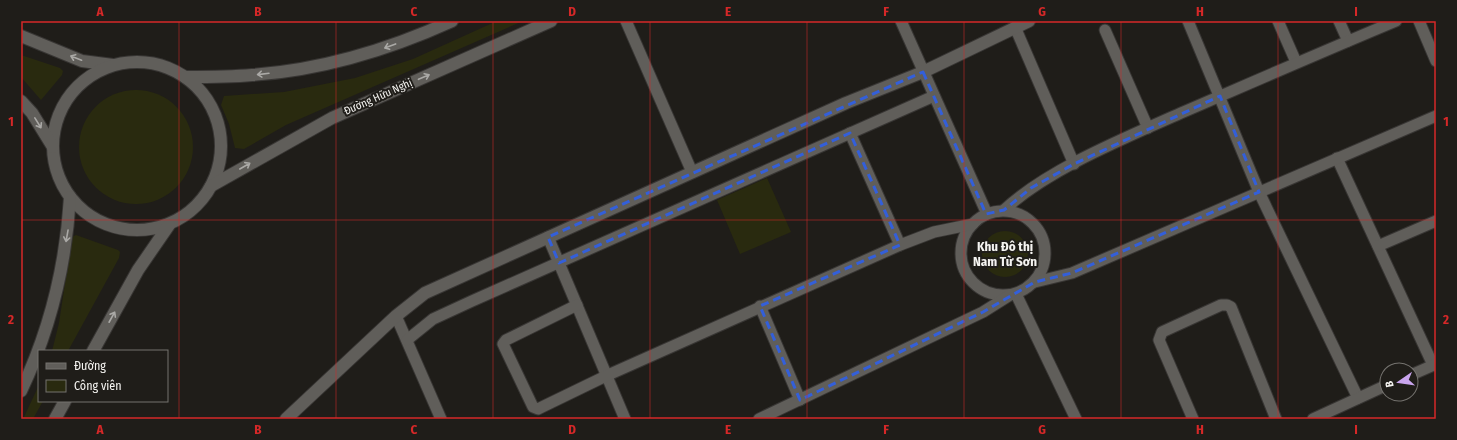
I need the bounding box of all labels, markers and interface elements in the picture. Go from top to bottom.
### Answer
text: A [95,4,104,19]
text: B [254,4,262,19]
text: C [411,4,418,19]
text: D [568,4,576,19]
text: E [725,4,731,19]
text: F [883,4,889,19]
text: G [1038,4,1046,19]
text: H [1196,4,1204,19]
text: I [1354,4,1358,19]
one-way arrow [384,43,396,51]
one-way arrow [71,54,83,62]
one-way arrow [257,70,270,78]
one-way arrow [417,73,429,80]
street label: Đường Hữu Nghị [342,76,414,118]
text: 1 [8,114,14,129]
text: 1 [1443,114,1449,129]
one-way arrow [35,117,43,129]
one-way arrow [239,162,251,170]
one-way arrow [63,229,71,242]
district label: Khu Đô thị Nam Từ Sơn [973,239,1037,269]
one-way arrow [108,311,116,323]
text: 2 [7,312,14,327]
text: 2 [1442,312,1449,327]
legend [38,350,168,402]
text: Đường [74,359,106,373]
north arrow [1379,362,1419,402]
text: Công viên [74,379,122,393]
text: B [1383,380,1397,389]
text: A [95,422,104,437]
text: B [254,422,262,437]
text: C [411,422,418,437]
text: D [568,422,576,437]
text: E [725,422,731,437]
text: F [883,422,889,437]
text: G [1038,422,1046,437]
text: H [1196,422,1204,437]
text: I [1354,422,1358,437]

